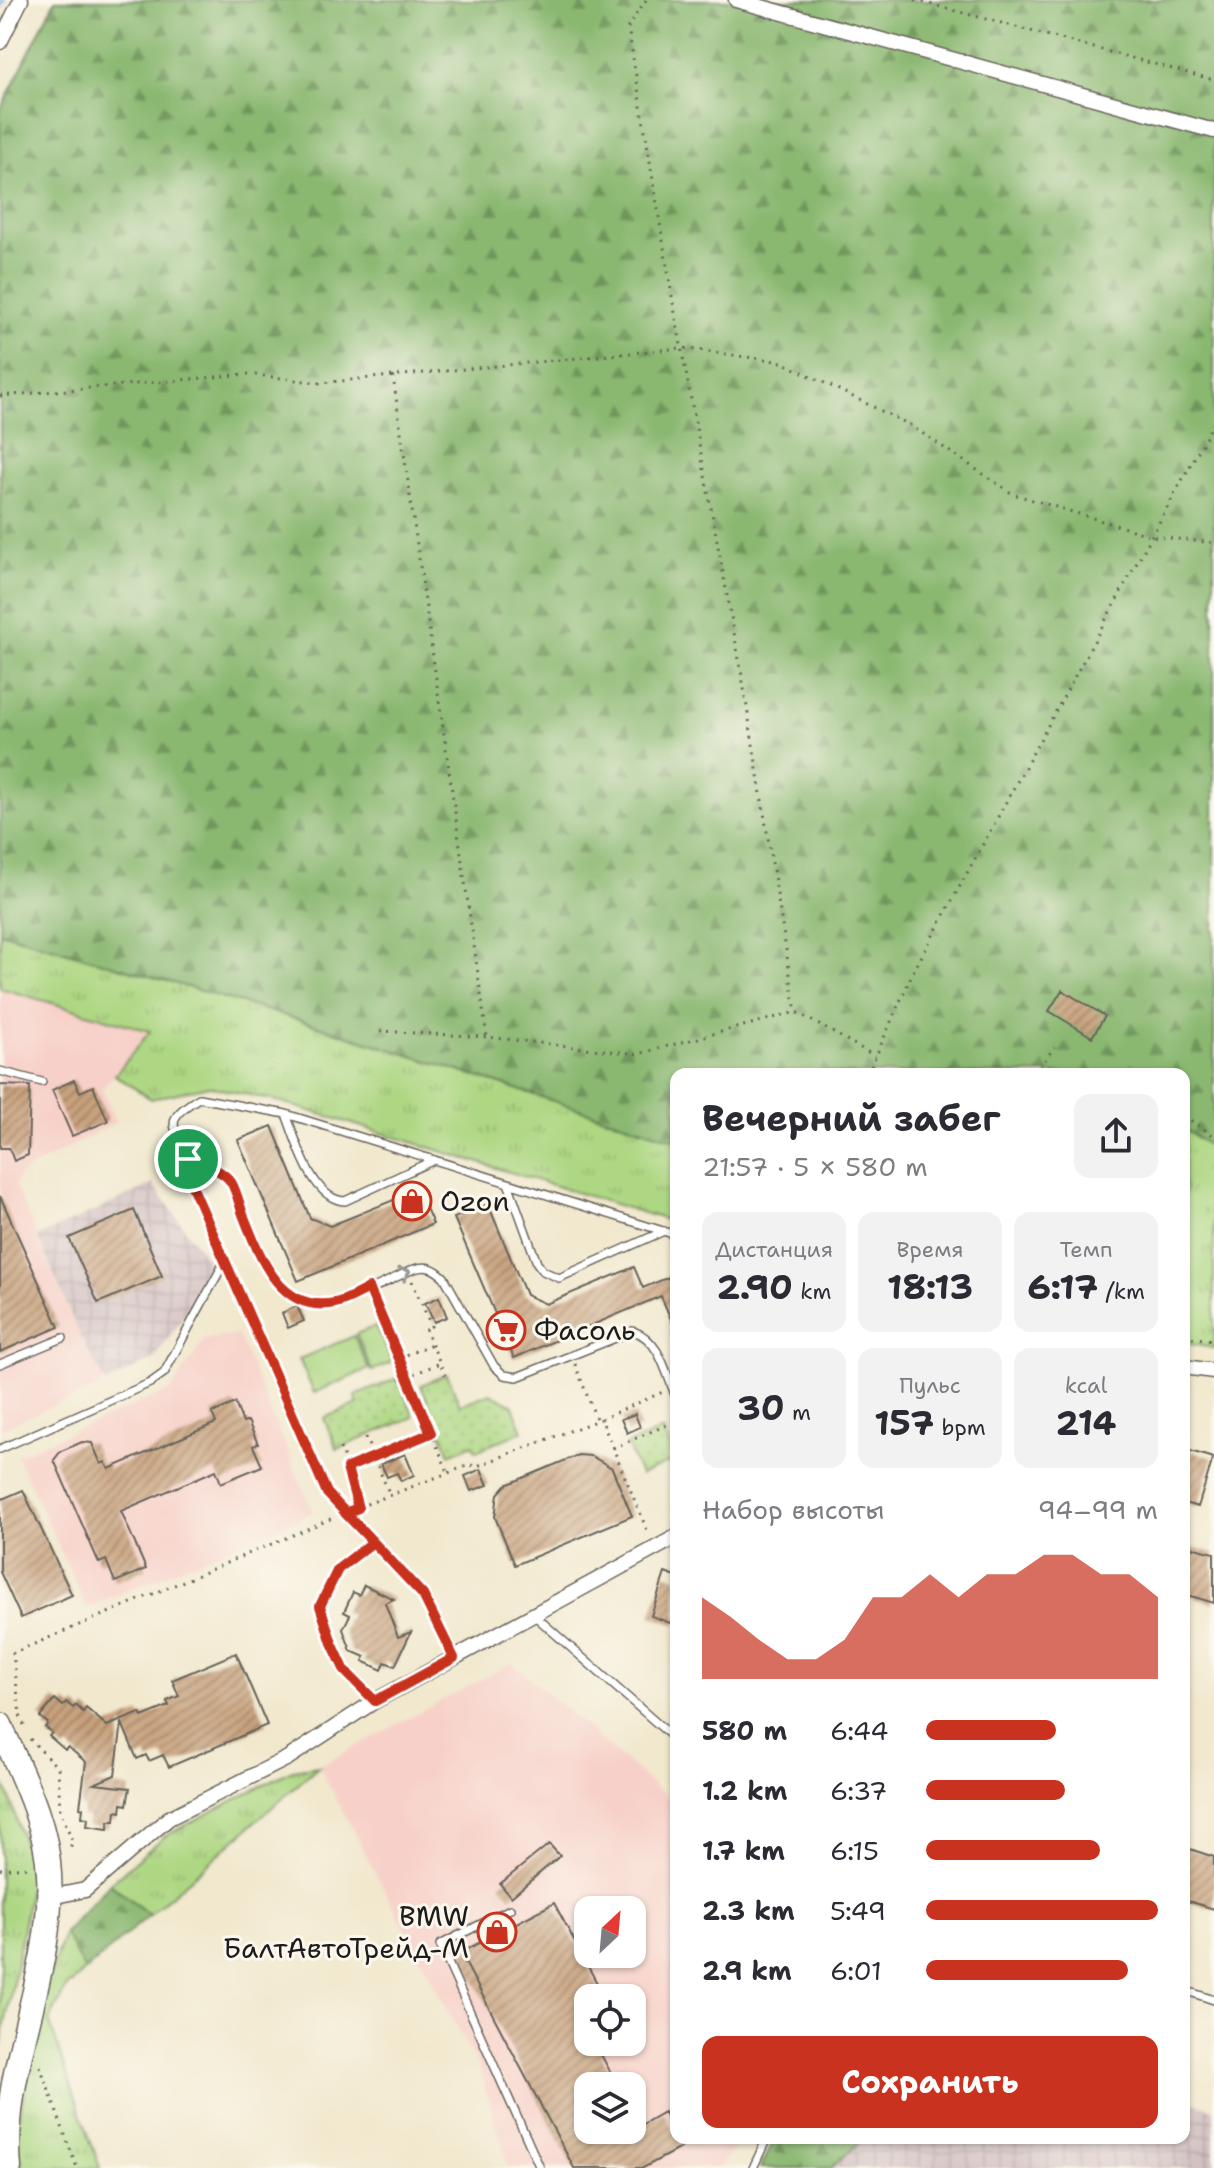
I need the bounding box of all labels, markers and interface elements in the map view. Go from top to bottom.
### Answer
text: Вечерний забег [702,1094,1001,1143]
button: share [1074,1094,1158,1178]
pin [154,1125,222,1193]
icon: arrive [166,1137,210,1181]
text: 21:57 · 5 × 580 m [702,1149,928,1184]
shop icon: Ozon [391,1180,433,1222]
place label: Ozon [440,1182,510,1220]
text: Дистанция [715,1235,833,1264]
text: Время [896,1235,964,1264]
text: Темп [1059,1235,1113,1264]
text: 2.90 [717,1264,793,1310]
text: 18:13 [887,1264,973,1310]
text: 6:17 [1027,1264,1098,1310]
one-way arrow [397,1266,411,1282]
text: km [793,1277,831,1306]
text: /km [1098,1277,1145,1306]
supermarket icon: Фасоль [485,1309,527,1351]
place label: Фасоль [534,1311,636,1349]
text: Пульс [899,1371,961,1400]
text: kcal [1065,1371,1107,1400]
text: 30 [737,1385,784,1431]
text: m [784,1398,811,1427]
text: 157 [874,1400,934,1446]
text: 214 [1056,1400,1116,1446]
text: bpm [934,1413,986,1442]
text: Набор высоты [702,1492,884,1527]
text: 94–99 m [1038,1492,1158,1527]
text: 580 m [702,1713,787,1748]
text: 6:44 [830,1713,889,1748]
text: 1.2 km [702,1773,787,1808]
text: 6:37 [830,1773,887,1808]
text: 1.7 km [702,1833,785,1868]
text: 6:15 [830,1833,879,1868]
text: 2.3 km [702,1893,795,1928]
text: 5:49 [830,1893,886,1928]
north arrow [574,1896,646,1968]
map controls [574,1896,646,2144]
place label: BMW БалтАвтоТрейд-М [223,1897,469,1967]
shop icon: BMW БалтАвтоТрейд-М [476,1911,518,1953]
text: 2.9 km [702,1953,792,1988]
text: 6:01 [830,1953,882,1988]
button: locate [574,1984,646,2056]
button: Сохранить [702,2036,1158,2128]
button: layers [574,2072,646,2144]

